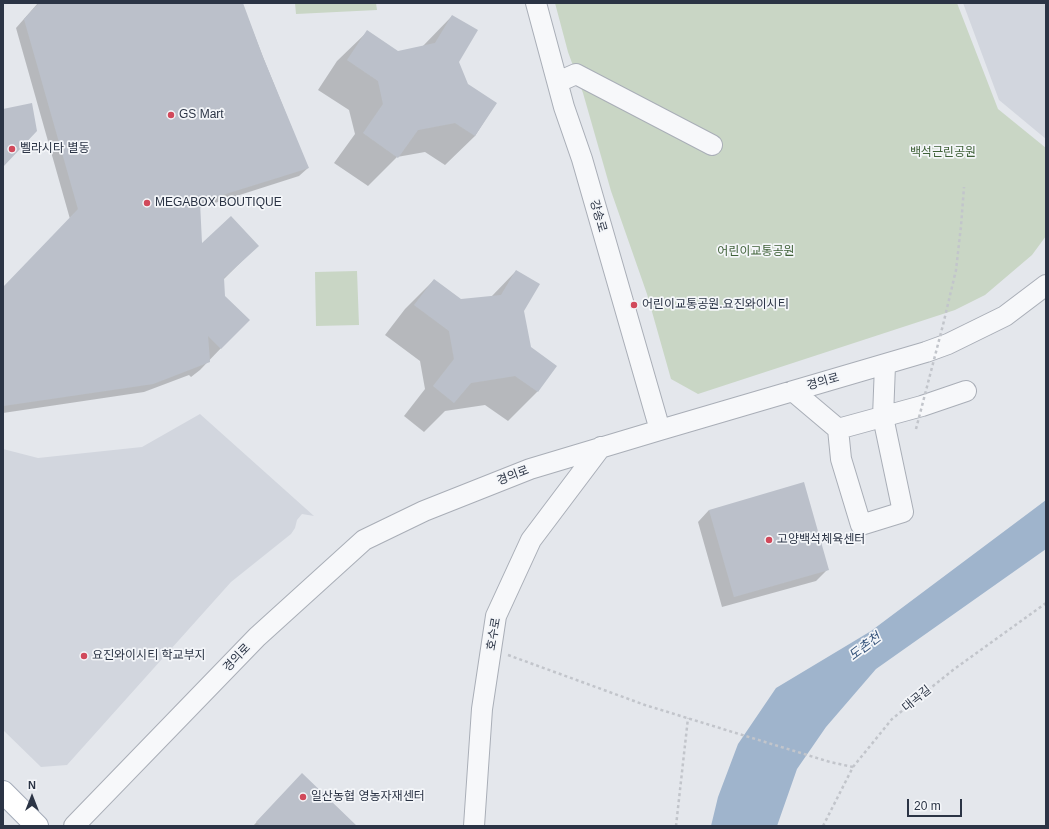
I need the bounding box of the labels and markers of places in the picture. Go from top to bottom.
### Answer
place label: GS Mart [179,108,224,122]
marker: GS Mart [166,110,176,120]
place label: 벨라시타 별동 [20,142,90,156]
marker: 벨라시타 별동 [7,144,17,154]
place label: MEGABOX BOUTIQUE [155,196,282,210]
marker: MEGABOX BOUTIQUE [142,198,152,208]
place label: 어린이교통공원.요진와이시티 [642,298,789,312]
marker: 어린이교통공원.요진와이시티 [629,300,639,310]
place label: 고양백석체육센터 [777,533,865,547]
marker: 고양백석체육센터 [764,535,774,545]
place label: 요진와이시티 학교부지 [92,649,206,663]
marker: 요진와이시티 학교부지 [79,651,89,661]
place label: 일산농협 영농자재센터 [311,790,425,804]
marker: 일산농협 영농자재센터 [298,792,308,802]

